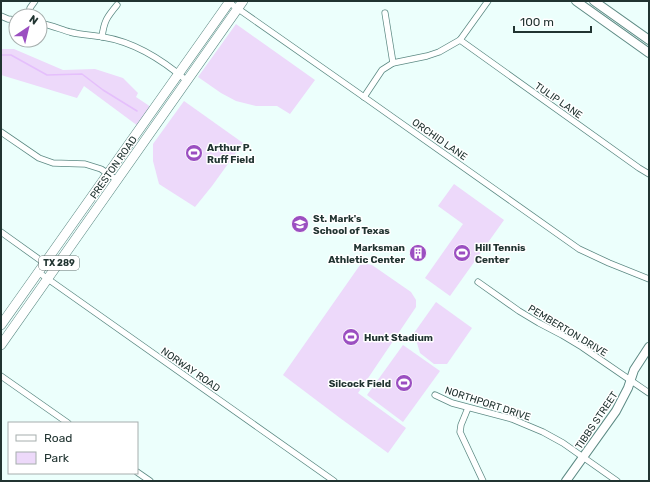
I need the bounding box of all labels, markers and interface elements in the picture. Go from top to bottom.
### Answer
north arrow [8,8,48,48]
scale bar [514,8,591,34]
text: N [26,13,40,28]
text: 100 m [520,15,554,29]
street label: TULIP LANE [532,80,584,122]
street label: ORCHID LANE [410,116,469,163]
street label: PRESTON ROAD [88,134,140,201]
place label: Arthur P. Ruff Field [207,142,254,166]
sports icon: Arthur P. Ruff Field [184,143,204,163]
place label: St. Mark's School of Texas [313,213,390,237]
school or university icon: St. Mark's School of Texas [290,214,310,234]
place label: Marksman Athletic Center [328,242,405,266]
place label: Hill Tennis Center [475,242,526,266]
building icon: Marksman Athletic Center [408,243,428,263]
sports icon: Hill Tennis Center [452,243,472,263]
road number: TX 289 [39,256,79,270]
street label: PEMBERTON DRIVE [526,302,609,359]
sports icon: Hunt Stadium [341,327,361,347]
place label: Hunt Stadium [364,332,433,344]
street label: NORWAY ROAD [159,345,222,395]
sports icon: Silcock Field [394,373,414,393]
place label: Silcock Field [329,378,391,390]
street label: NORTHPORT DRIVE [443,384,532,423]
street label: TIBBS STREET [573,389,621,452]
legend [8,422,138,474]
text: Road [44,431,72,445]
text: Park [44,451,70,465]

